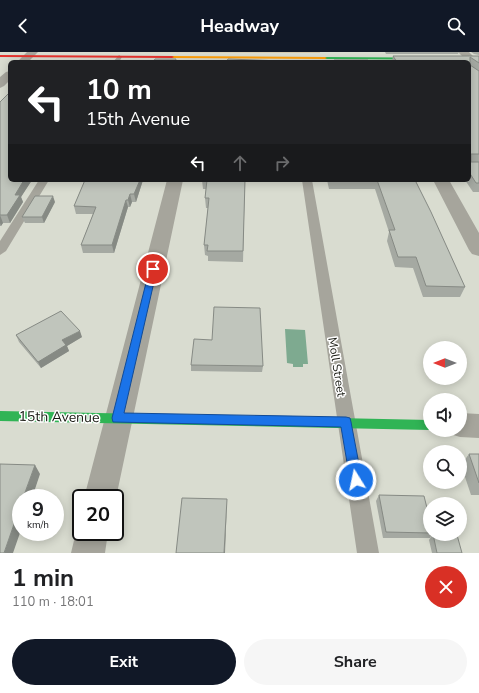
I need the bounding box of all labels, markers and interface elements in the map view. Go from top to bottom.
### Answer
text: Headway [200,14,279,38]
icon: back [12,15,34,37]
icon: search [445,15,467,37]
text: 10 m [86,71,152,109]
icon: left [20,76,72,128]
text: 15th Avenue [86,107,190,131]
icon: left [187,152,209,174]
icon: ahead [229,152,251,174]
icon: right [271,152,293,174]
pin [136,252,170,286]
icon: arrive [142,258,164,280]
street label: Moll Street [324,336,350,399]
north arrow [423,341,467,385]
map controls [423,341,467,541]
button: sound [423,393,467,437]
street label: 15th Avenue [18,407,100,427]
button: search [423,445,467,489]
position arrow [335,459,377,501]
speed limit sign: 20 [72,489,124,541]
text: 9 [32,496,44,523]
button: layers [423,497,467,541]
text: km/h [27,518,49,532]
text: 1 min [12,562,74,594]
button: close [425,566,467,608]
text: 110 m · 18:01 [12,593,94,611]
button: Exit [12,639,236,685]
button: Share [244,639,467,685]

